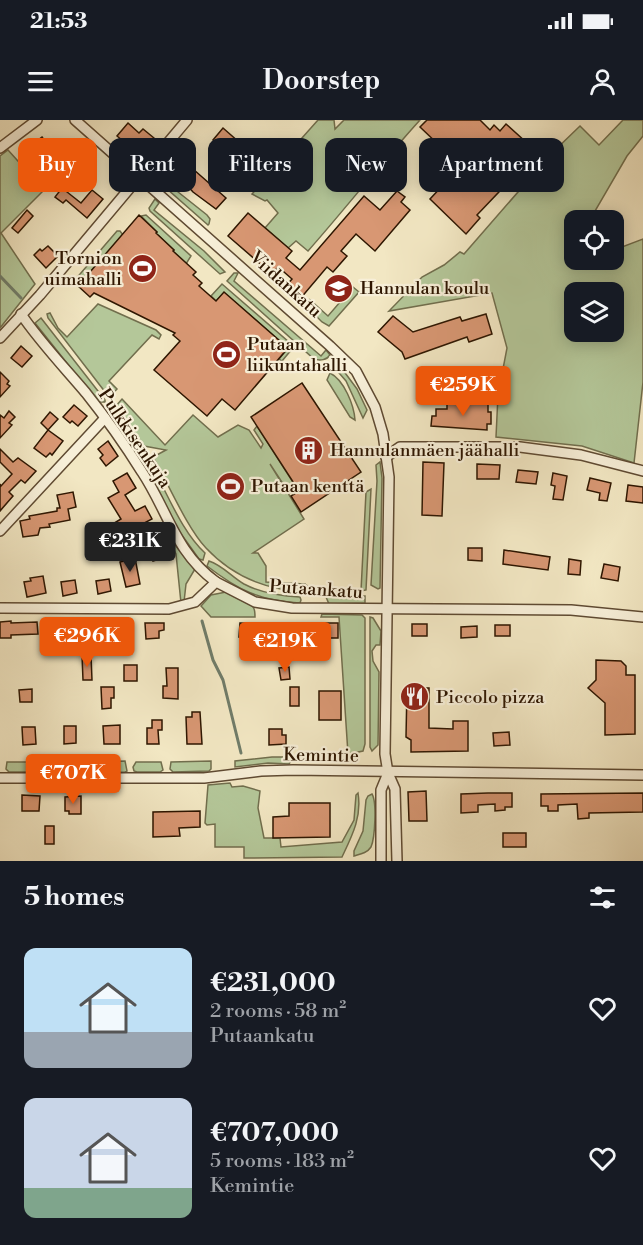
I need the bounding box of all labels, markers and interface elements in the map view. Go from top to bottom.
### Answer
text: 21:53 [30,8,88,35]
text: Doorstep [263,64,380,98]
icon: menu [24,65,57,98]
icon: person [586,65,619,98]
chip: Buy [18,138,97,192]
chip: Rent [109,138,196,192]
chip: Filters [208,138,313,192]
chip: New [325,138,407,192]
chip: Apartment [419,138,564,192]
map controls [564,210,624,342]
button: locate [564,210,624,270]
street label: Viidankatu [244,245,327,323]
place label: Tornion uimahalli [44,247,122,291]
sports icon: Tornion uimahalli [127,252,159,284]
school or university icon: Hannulan koulu [323,272,355,304]
place label: Hannulan koulu [360,277,490,300]
button: layers [564,282,624,342]
place label: Putaan liikuntahalli [247,333,347,377]
sports icon: Putaan liikuntahalli [210,338,242,370]
pin: €259K [421,366,505,417]
text: €259K [430,373,496,398]
street label: Pulkkisenkuja [93,384,177,493]
building icon: Hannulanmäen jäähalli [293,434,325,466]
place label: Hannulanmäen jäähalli [330,439,519,462]
sports icon: Putaan kenttä [214,470,246,502]
place label: Putaan kenttä [251,475,365,498]
pin: €231K [88,522,172,573]
text: €231K [99,529,161,554]
street label: Putaankatu [268,575,364,604]
pin: €296K [45,617,129,668]
pin: €219K [243,622,327,673]
text: €296K [54,624,120,649]
text: €219K [253,629,317,654]
restaurant icon: Piccolo pizza [399,681,431,713]
place label: Piccolo pizza [436,686,545,709]
street label: Kemintie [283,743,359,768]
pin: €707K [31,754,115,805]
text: €707K [40,761,106,786]
text: 5 homes [24,881,124,913]
icon: filters [586,881,619,914]
text: €231,000 [210,967,336,999]
icon: home [72,972,144,1044]
icon: heart [586,992,619,1025]
text: 2 rooms · 58 m² [210,999,346,1024]
text: Putaankatu [210,1024,314,1049]
text: €707,000 [210,1117,339,1149]
icon: home [72,1122,144,1194]
icon: heart [586,1142,619,1175]
text: 5 rooms · 183 m² [210,1149,354,1174]
text: Kemintie [210,1174,294,1199]

